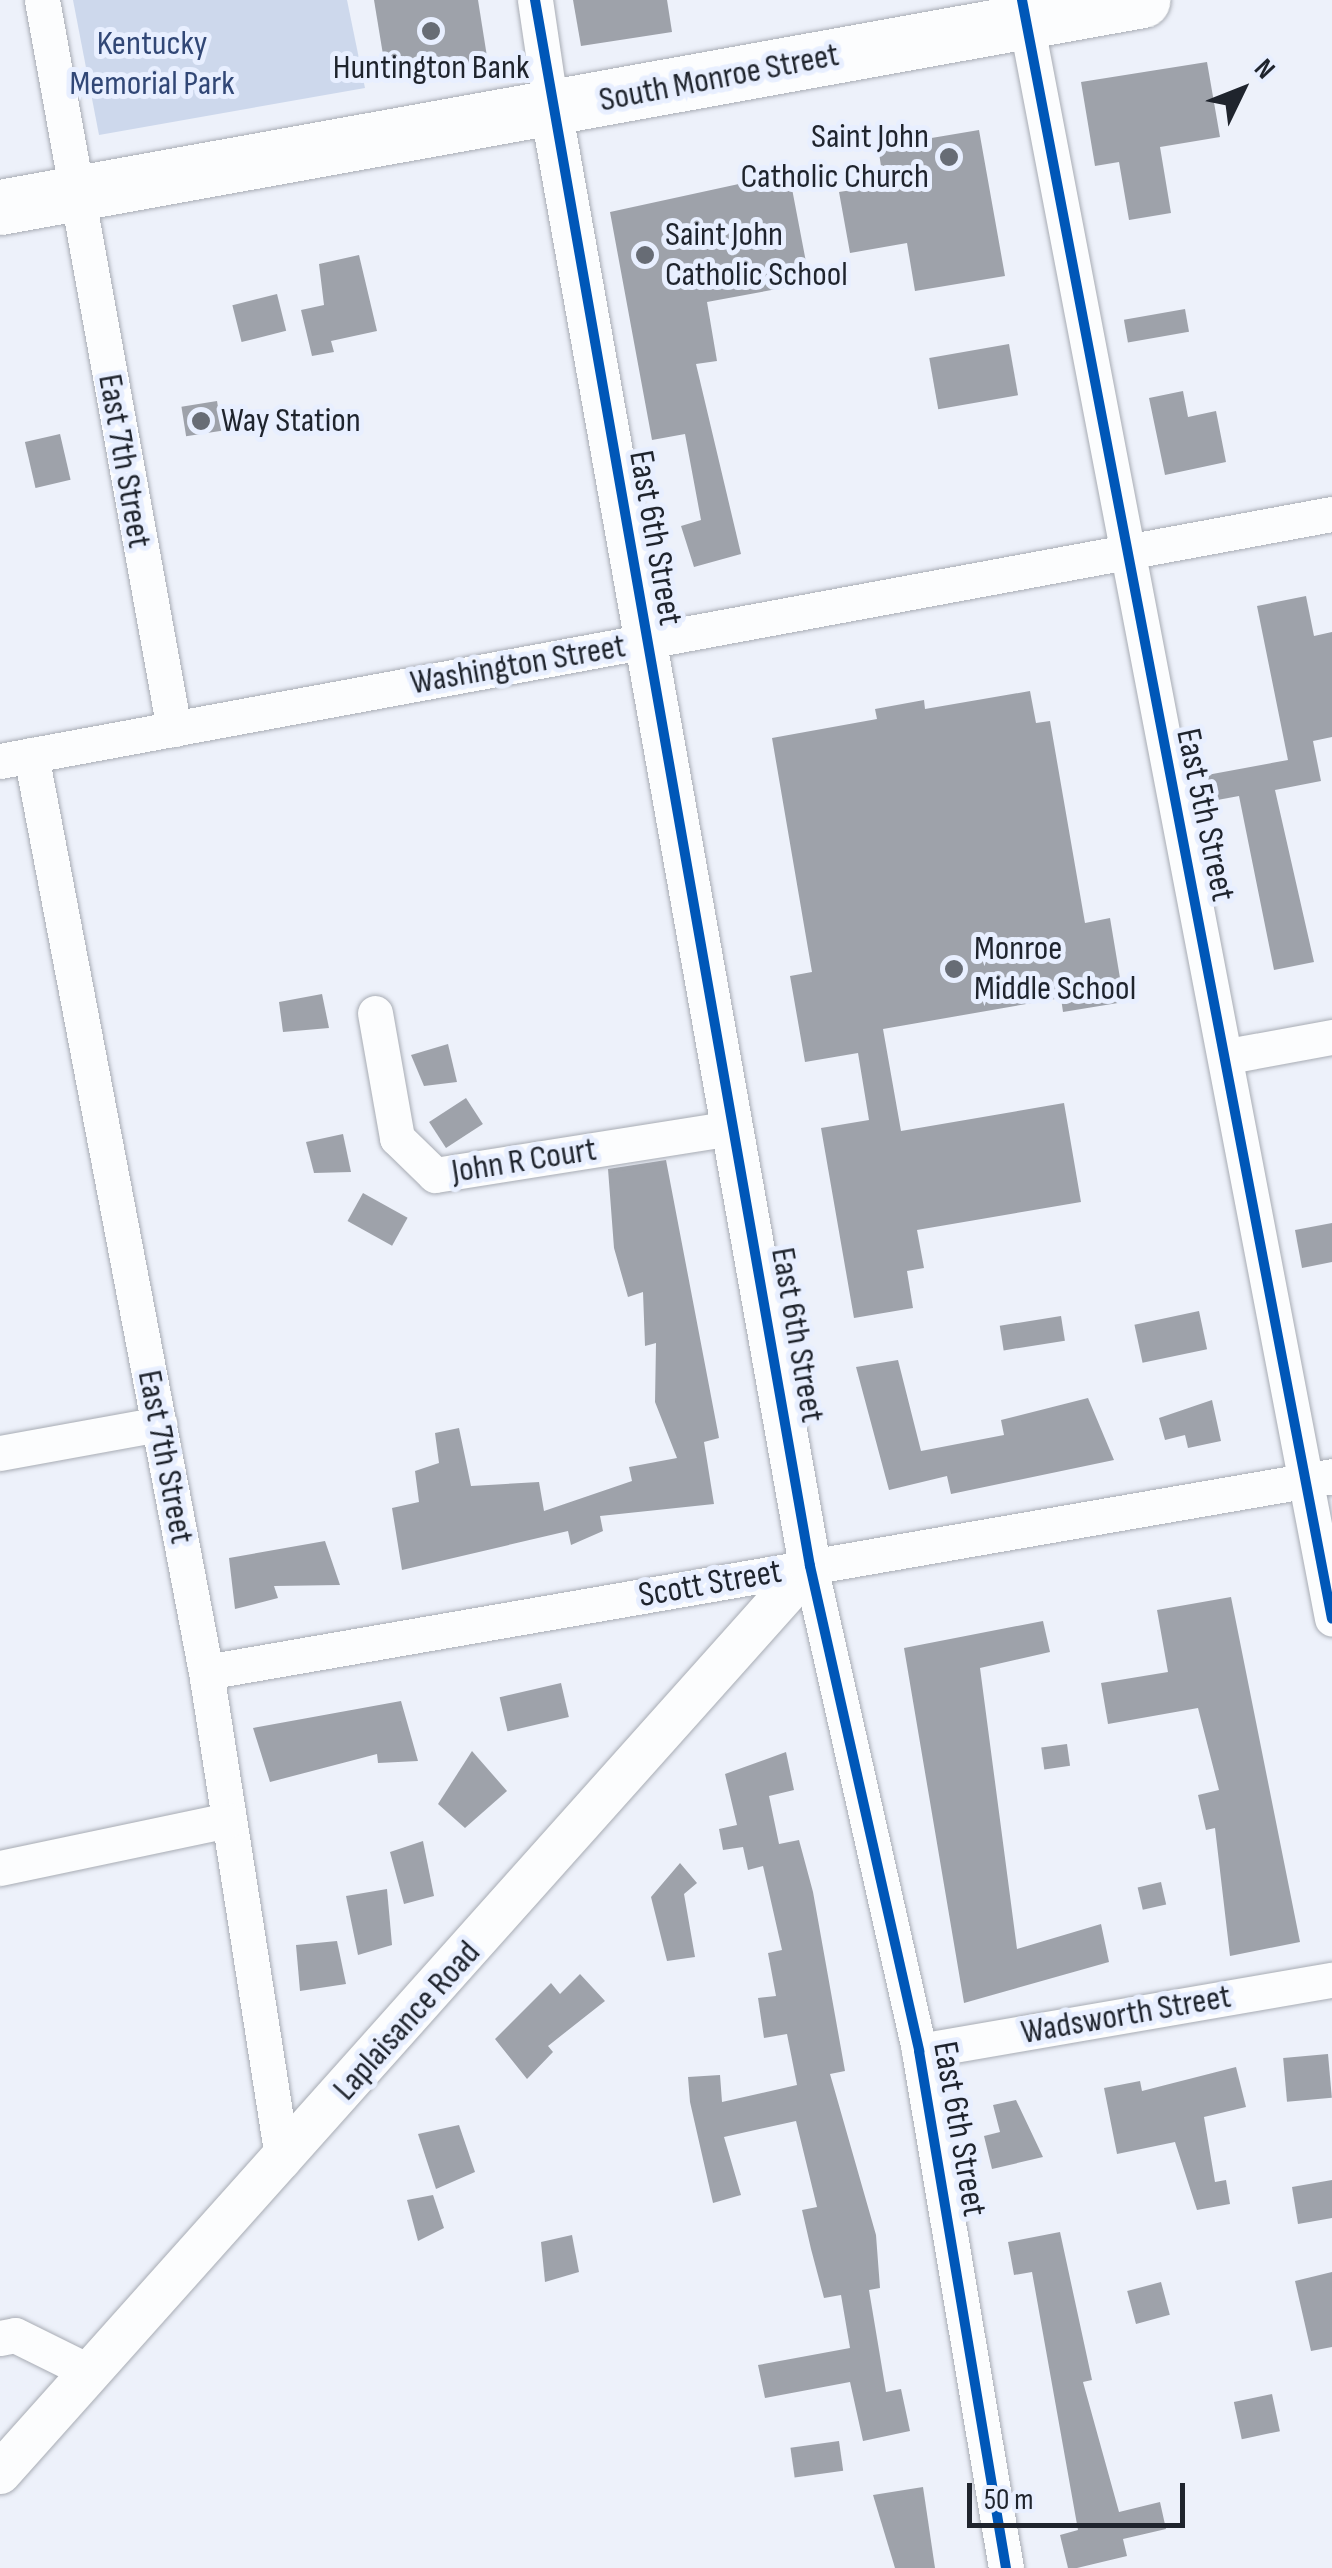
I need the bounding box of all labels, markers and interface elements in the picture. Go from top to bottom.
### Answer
marker: Huntington Bank [420,20,442,42]
park label: Kentucky Memorial Park [69,23,235,105]
street label: South Monroe Street [596,34,842,122]
north arrow [1192,40,1292,140]
place label: Huntington Bank [333,47,529,89]
text: N [1247,52,1281,86]
place label: Saint John Catholic Church [741,116,929,198]
marker: Saint John Catholic Church [938,146,960,168]
place label: Saint John Catholic School [665,214,848,296]
marker: Saint John Catholic School [634,244,656,266]
street label: East 7th Street [88,371,160,551]
place label: Way Station [221,400,361,442]
marker: Way Station [190,410,212,432]
street label: East 6th Street [619,447,691,629]
street label: Washington Street [407,625,629,705]
street label: East 5th Street [1166,725,1244,905]
place label: Monroe Middle School [974,928,1136,1010]
marker: Monroe Middle School [943,958,965,980]
street label: John R Court [449,1129,599,1193]
street label: East 6th Street [761,1244,833,1426]
street label: East 7th Street [128,1367,202,1547]
street label: Scott Street [635,1551,785,1617]
street label: Laplaisance Road [324,1933,490,2109]
street label: Wadsworth Street [1018,1976,1234,2054]
street label: East 6th Street [923,2038,995,2220]
scale bar [972,2463,1190,2525]
text: 50 m [984,2482,1033,2518]

